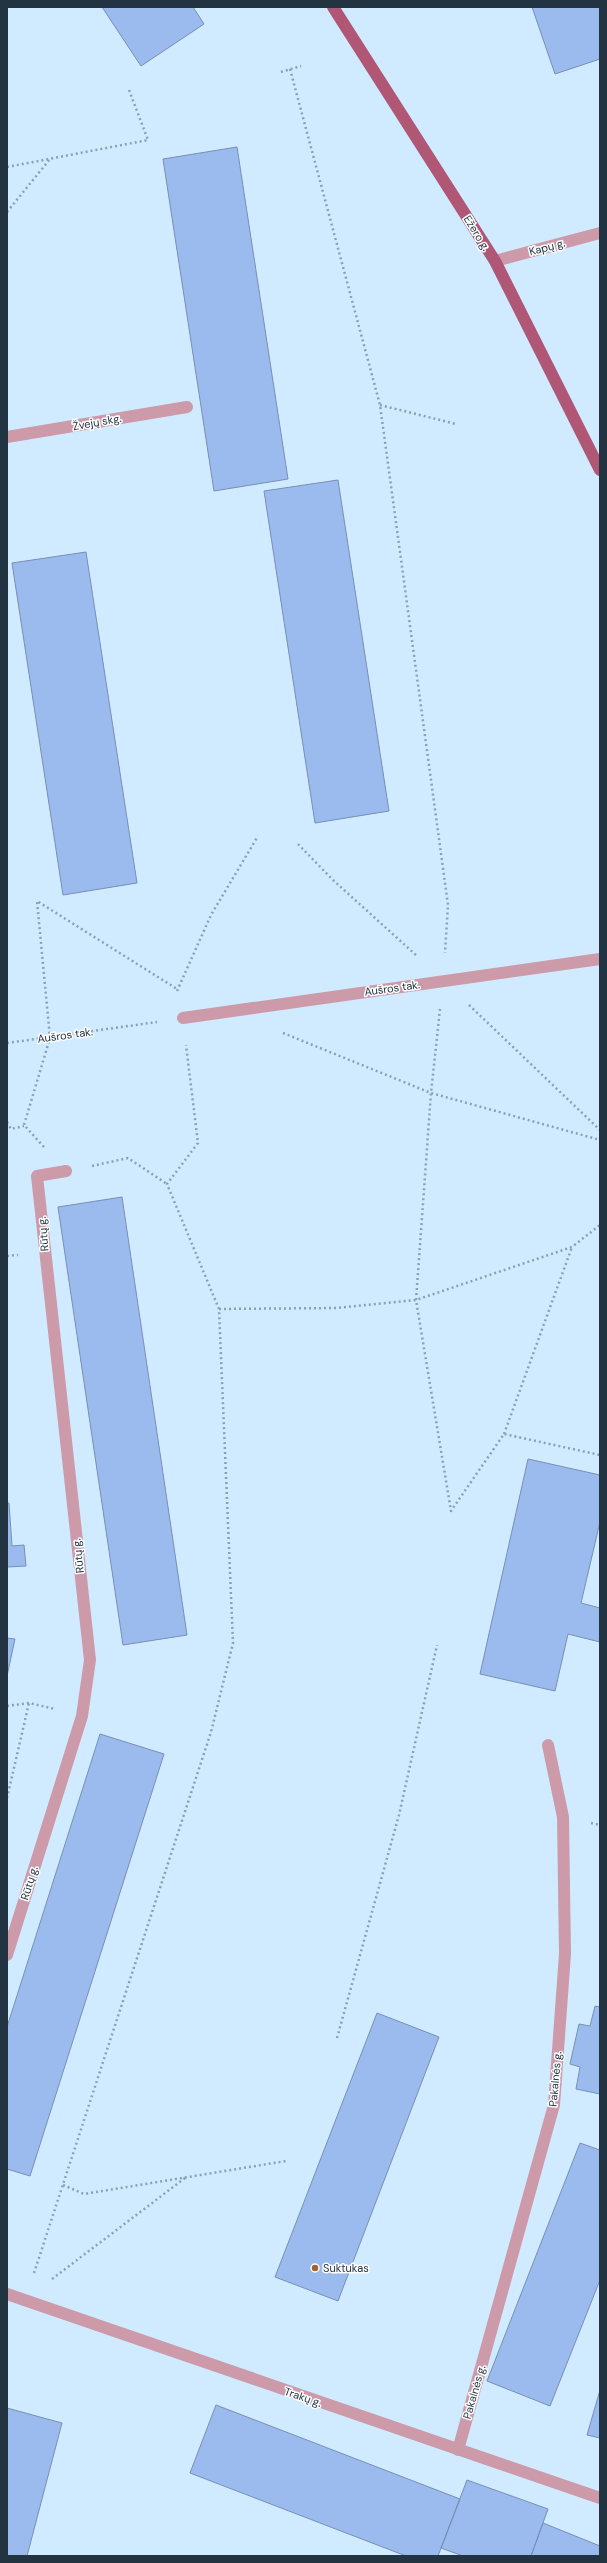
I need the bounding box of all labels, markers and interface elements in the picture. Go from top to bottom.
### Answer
street label: Ežero g. [461,213,493,253]
street label: Kapų g. [528,236,566,258]
street label: Žvejų skg. [72,411,122,433]
street label: Aušros tak. [363,977,421,999]
street label: Aušros tak. [36,1024,94,1046]
street label: Rūtų g. [35,1216,51,1252]
street label: Rūtų g. [69,1538,87,1574]
street label: Rūtų g. [17,1864,41,1902]
street label: Pakalnės g. [546,2051,564,2107]
place label: Suktukas [323,2261,369,2275]
marker: Suktukas [310,2263,320,2273]
street label: Pakalnės g. [460,2363,488,2421]
street label: Trakų g. [282,2384,324,2410]

